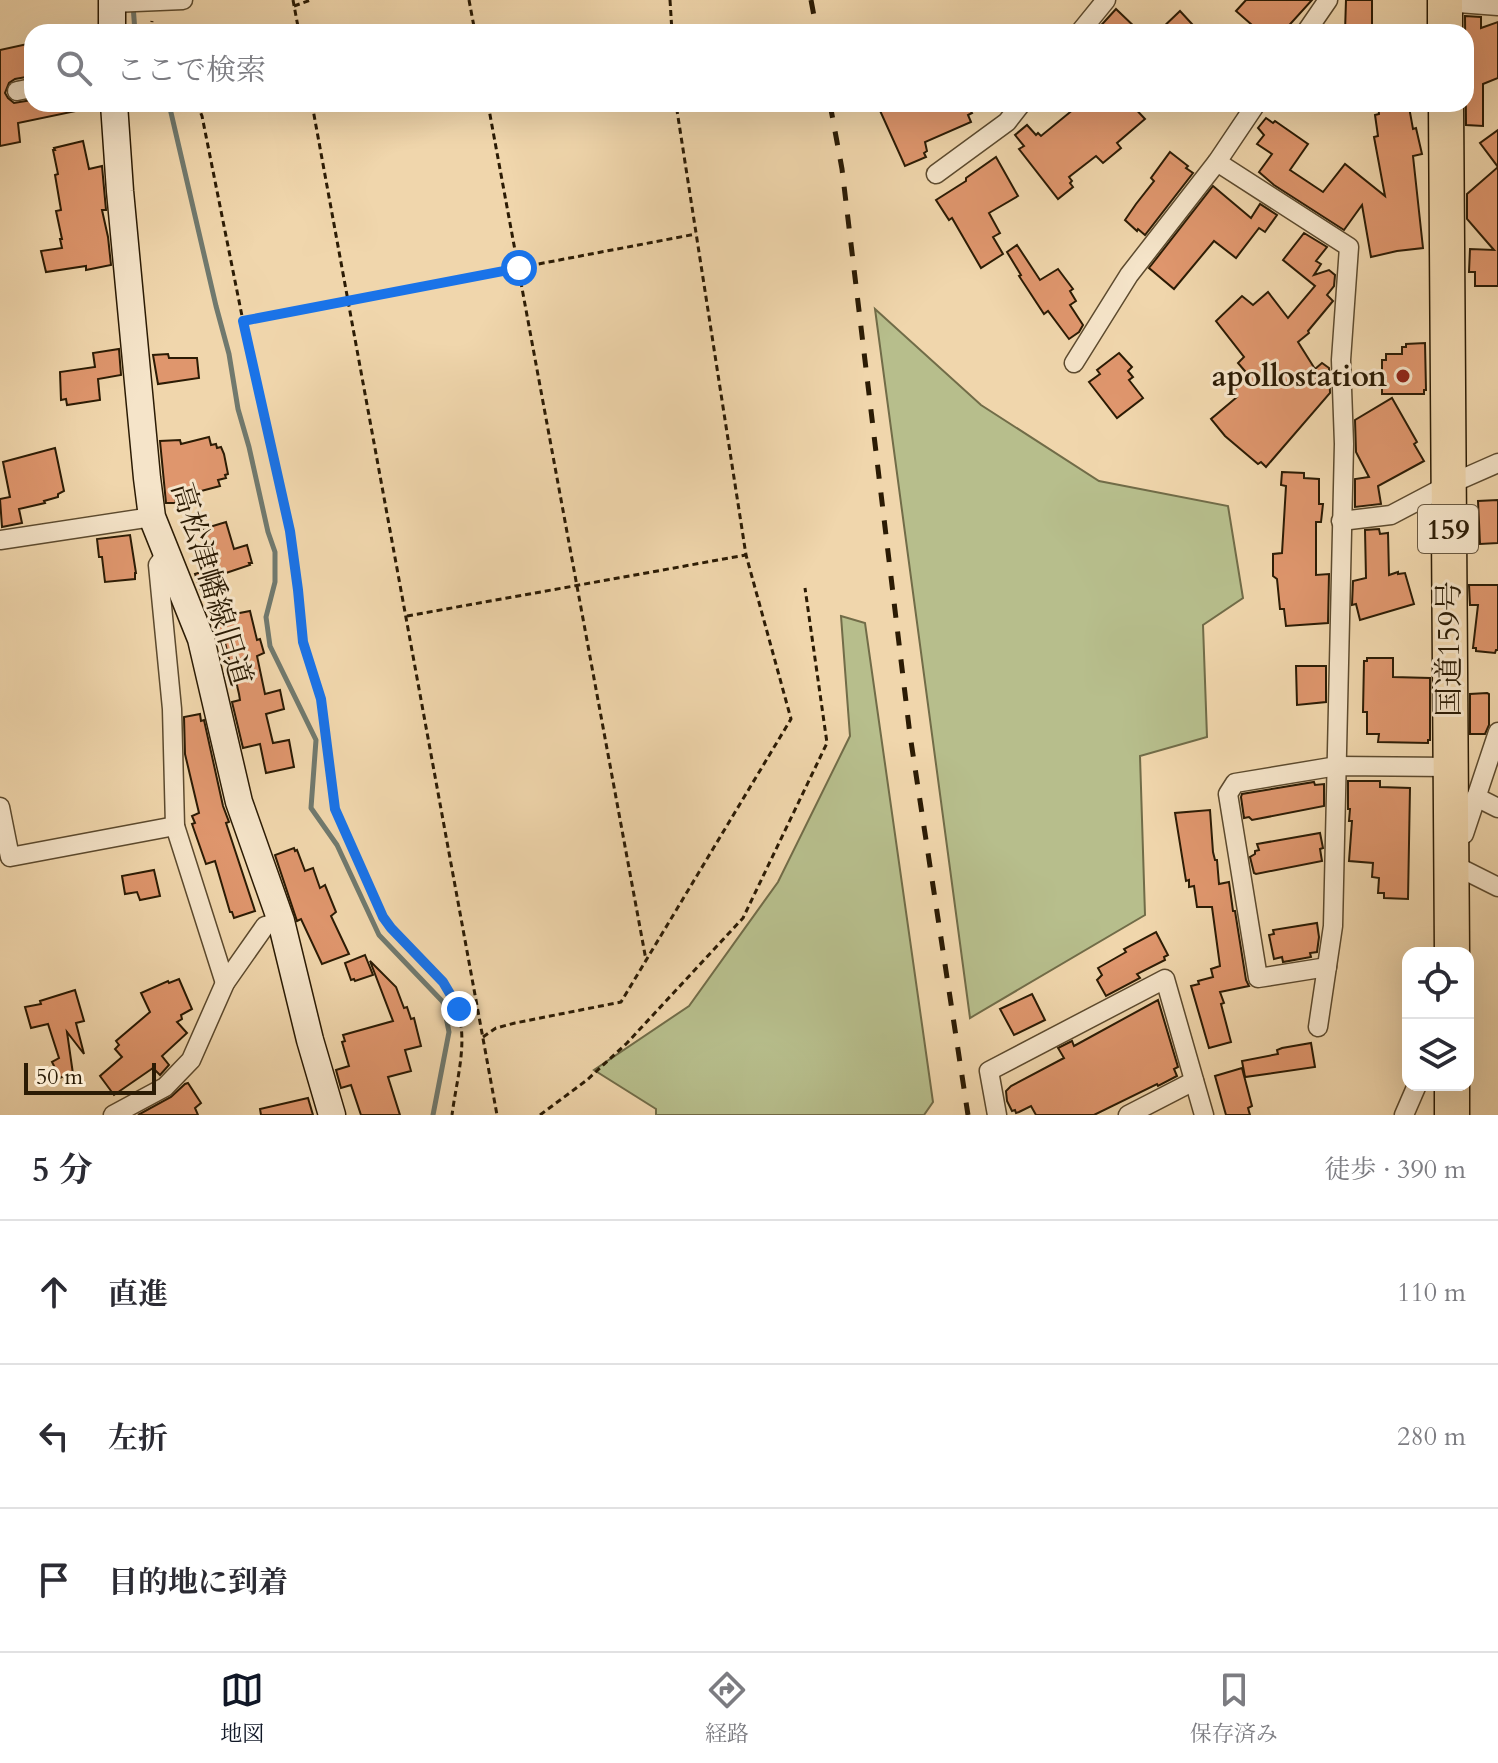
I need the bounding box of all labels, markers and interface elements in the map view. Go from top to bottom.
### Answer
search box [24,24,1474,112]
icon: search [52,46,96,90]
text: ここで検索 [116,50,266,91]
route start [501,250,537,286]
place label: apollostation [1212,356,1387,397]
marker: apollostation [1394,367,1412,385]
street label: 高松津幡線旧道 [161,478,262,691]
road number: 159 [1418,505,1478,553]
street label: 国道159号 [1429,581,1470,717]
map controls [1402,947,1474,1091]
button: locate [1402,947,1474,1019]
route end [441,991,477,1027]
button: layers [1402,1019,1474,1091]
scale bar [24,1059,156,1095]
text: 50 m [36,1062,83,1092]
text: 5 分 [32,1147,93,1193]
text: 徒歩 · 390 m [1325,1152,1466,1187]
icon: ahead [32,1270,76,1314]
text: 直進 [108,1274,168,1315]
text: 110 m [1397,1275,1466,1310]
icon: left [32,1414,76,1458]
text: 左折 [108,1418,168,1459]
text: 280 m [1397,1419,1466,1454]
icon: arrive [32,1558,76,1602]
text: 目的地に到着 [108,1562,288,1603]
tab: 地図 [220,1668,264,1749]
tab: 経路 [705,1668,749,1749]
tab: 保存済み [1190,1668,1278,1749]

